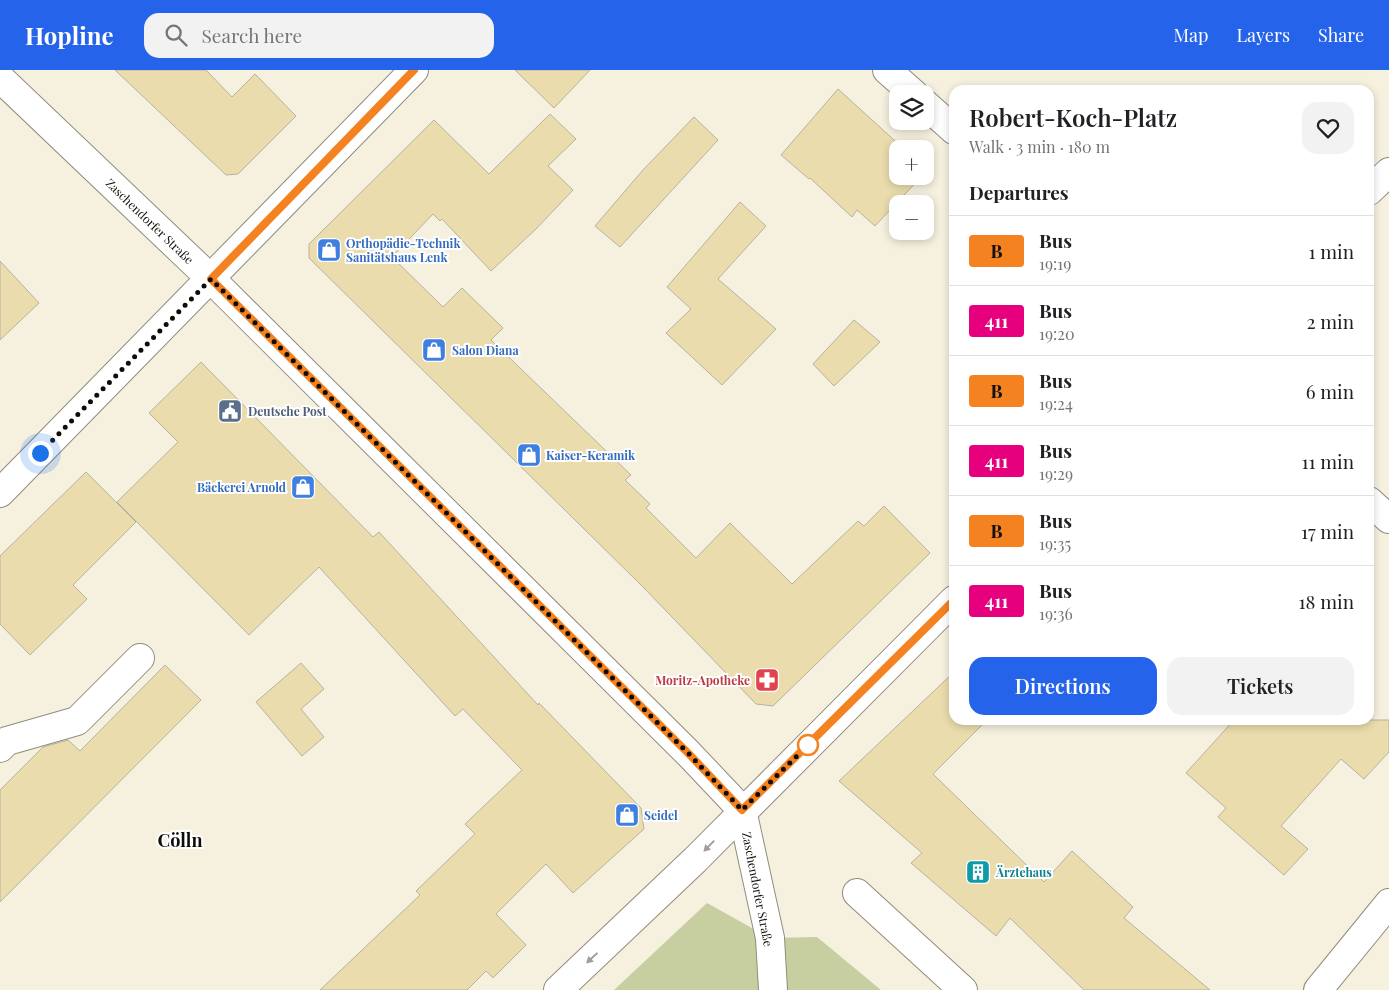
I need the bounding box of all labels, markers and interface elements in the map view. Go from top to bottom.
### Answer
search box [144,13,494,58]
text: Hopline [25,19,114,51]
icon: search [162,21,190,49]
text: Search here [202,22,302,48]
text: Map [1173,23,1208,47]
text: Layers [1236,23,1290,47]
text: Share [1318,23,1364,47]
map controls [889,85,934,240]
button: layers [889,85,934,130]
text: Robert-Koch-Platz [969,101,1177,133]
button: heart [1302,102,1354,154]
text: Walk · 3 min · 180 m [969,136,1110,157]
button: + [889,140,934,185]
street label: Zaschendorfer Straße [103,175,197,267]
text: Departures [969,179,1069,205]
button: − [889,195,934,240]
text: Bus [1039,227,1072,253]
place label: Orthopädie-Technik Sanitätshaus Lenk [346,235,461,265]
shop icon: Orthopädie-Technik Sanitätshaus Lenk [316,237,342,263]
text: 1 min [1308,238,1354,264]
text: B [990,239,1003,263]
text: 19:19 [1039,253,1071,274]
text: Bus [1039,297,1072,323]
text: 2 min [1306,308,1354,334]
text: 411 [985,309,1008,333]
text: 19:20 [1039,323,1075,344]
shop icon: Salon Diana [421,337,447,363]
place label: Salon Diana [452,342,519,358]
text: Bus [1039,367,1072,393]
text: 6 min [1306,378,1354,404]
text: B [990,379,1003,403]
text: 19:24 [1039,393,1073,414]
public building icon: Deutsche Post [217,398,243,424]
place label: Deutsche Post [248,403,327,419]
text: Bus [1039,437,1072,463]
your location [28,441,53,466]
shop icon: Kaiser-Keramik [516,442,542,468]
place label: Kaiser-Keramik [546,447,636,463]
text: 11 min [1301,448,1354,474]
text: 411 [985,449,1008,473]
text: 19:29 [1039,463,1073,484]
shop icon: Bäckerei Arnold [290,474,316,500]
place label: Bäckerei Arnold [197,479,286,495]
text: Bus [1039,507,1072,533]
text: 17 min [1301,518,1354,544]
text: B [990,519,1003,543]
text: 19:35 [1039,533,1071,554]
text: Bus [1039,577,1072,603]
text: 18 min [1299,588,1354,614]
text: 411 [985,589,1008,613]
text: 19:36 [1039,603,1073,624]
button: Directions [969,657,1157,715]
button: Tickets [1167,657,1354,715]
pharmacy icon: Moritz-Apotheke [754,667,780,693]
place label: Moritz-Apotheke [655,672,750,688]
unlabelled marker [797,734,819,756]
shop icon: Seidel [614,802,640,828]
place label: Seidel [644,807,678,823]
district label: Cölln [157,828,203,852]
street label: Zaschendorfer Straße [739,830,777,948]
one-way arrow [703,839,715,851]
building icon: Ärztehaus [965,859,991,885]
place label: Ärztehaus [995,864,1052,880]
one-way arrow [586,952,598,964]

